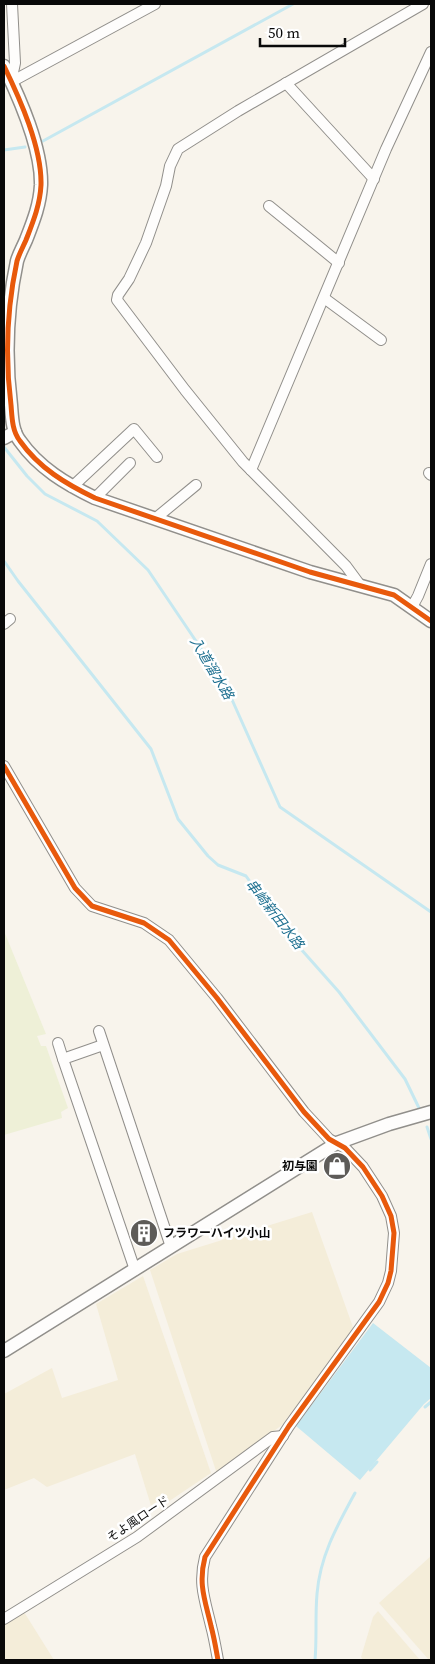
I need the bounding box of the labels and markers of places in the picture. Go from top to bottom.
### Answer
shop icon: 初与園 [322,1151,352,1181]
place label: 初与園 [282,1158,318,1174]
building icon: フラワーハイツ小山 [129,1218,159,1248]
place label: フラワーハイツ小山 [163,1225,271,1241]

